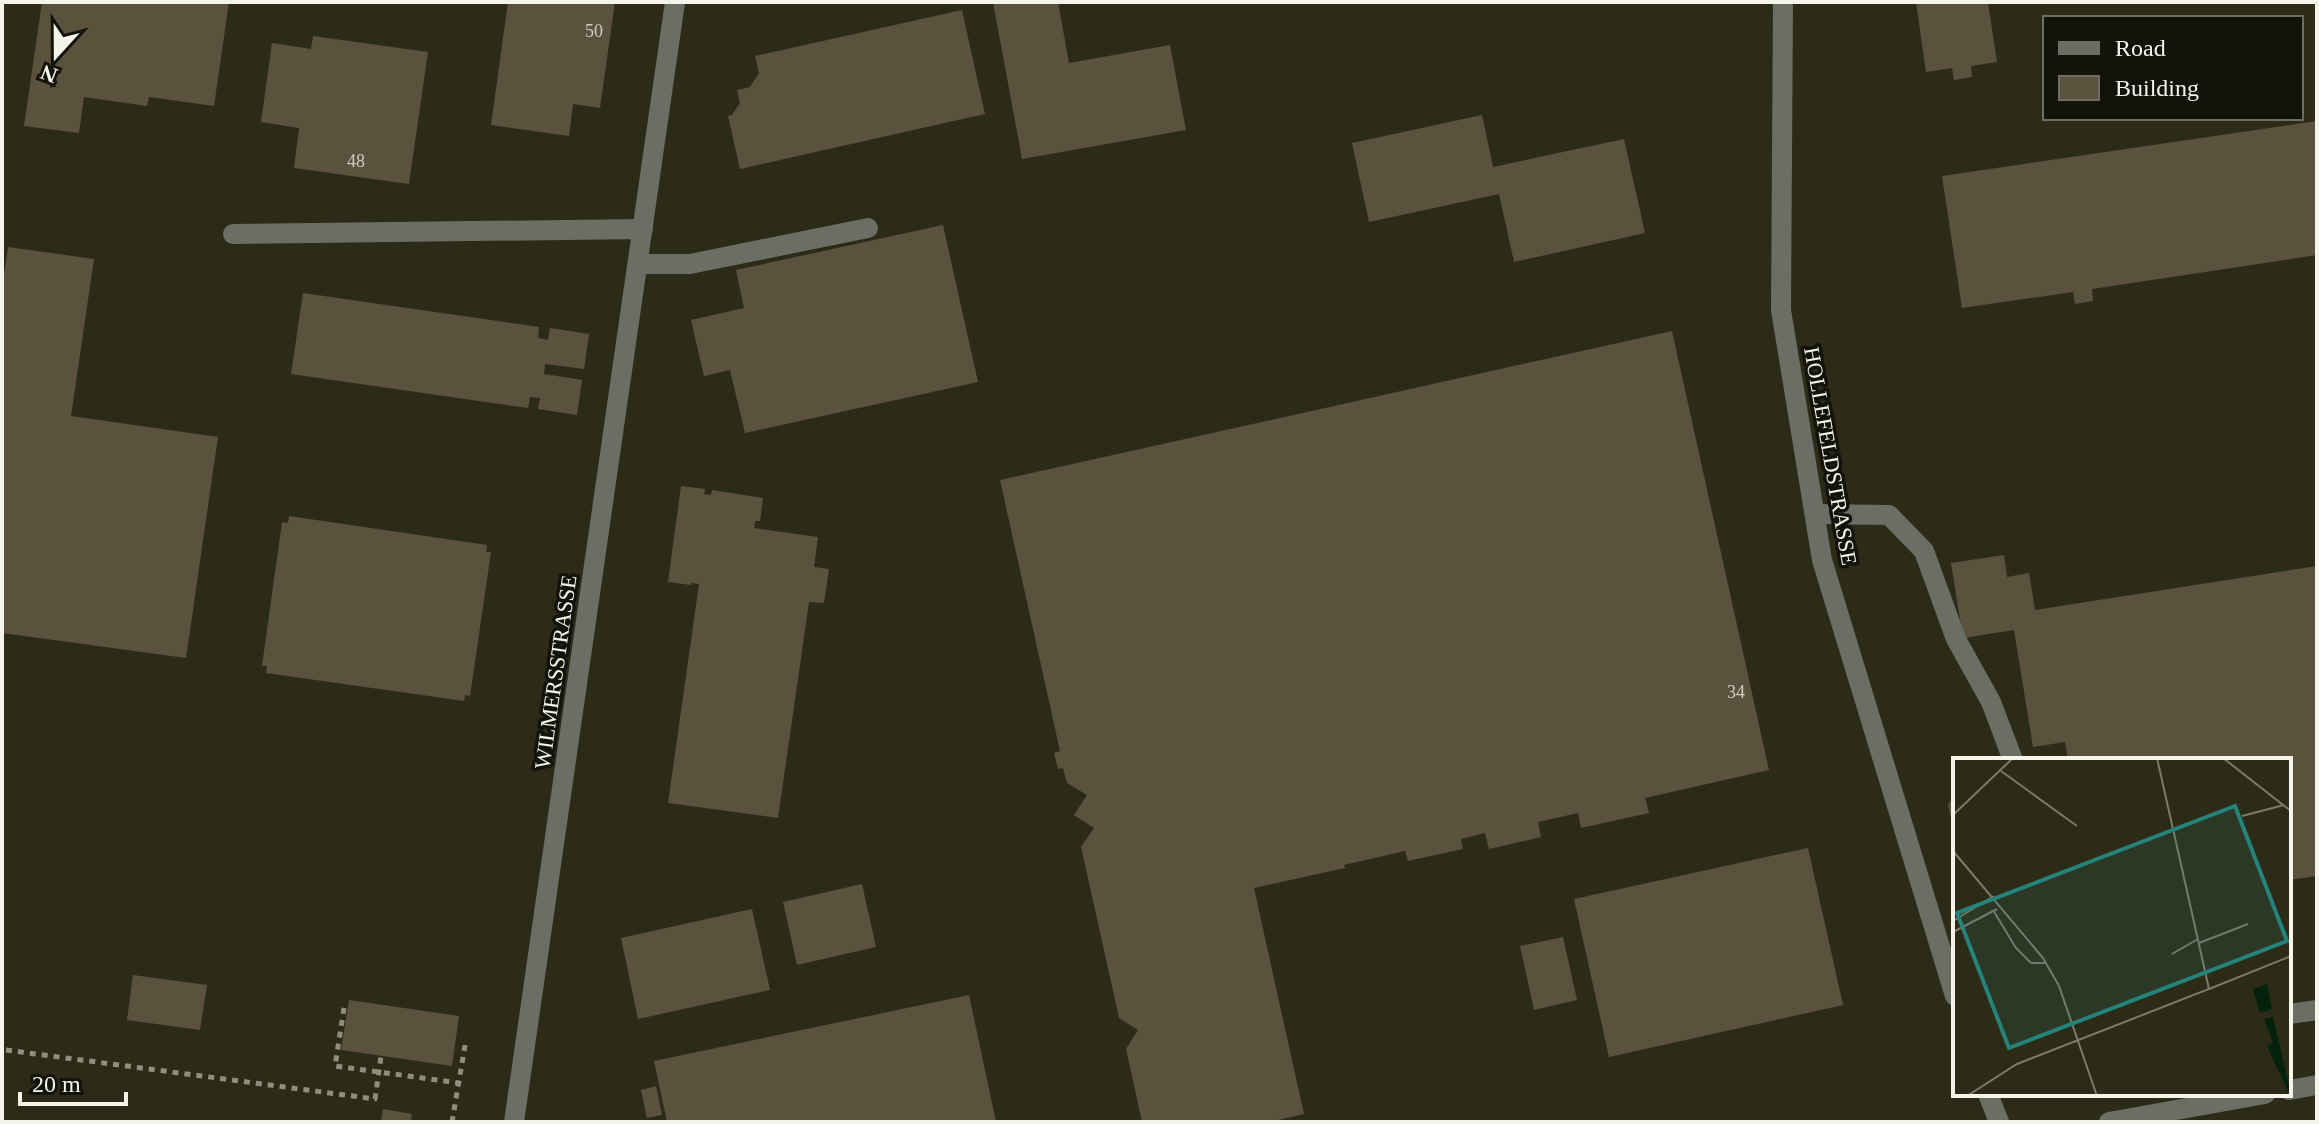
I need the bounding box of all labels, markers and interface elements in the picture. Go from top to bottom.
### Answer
north arrow [16,16,96,96]
legend [2043,16,2303,120]
house number: 50 [585,21,603,41]
text: Road [2115,35,2166,61]
text: N [37,60,61,89]
text: Building [2115,75,2199,101]
house number: 48 [347,151,365,171]
street label: HOLLEFELDSTRASSE [1799,345,1862,567]
street label: WILMERSSTRASSE [530,573,581,771]
house number: 34 [1727,682,1745,702]
inset map [1953,758,2291,1096]
scale bar [20,1056,126,1106]
text: 20 m [32,1071,81,1097]

